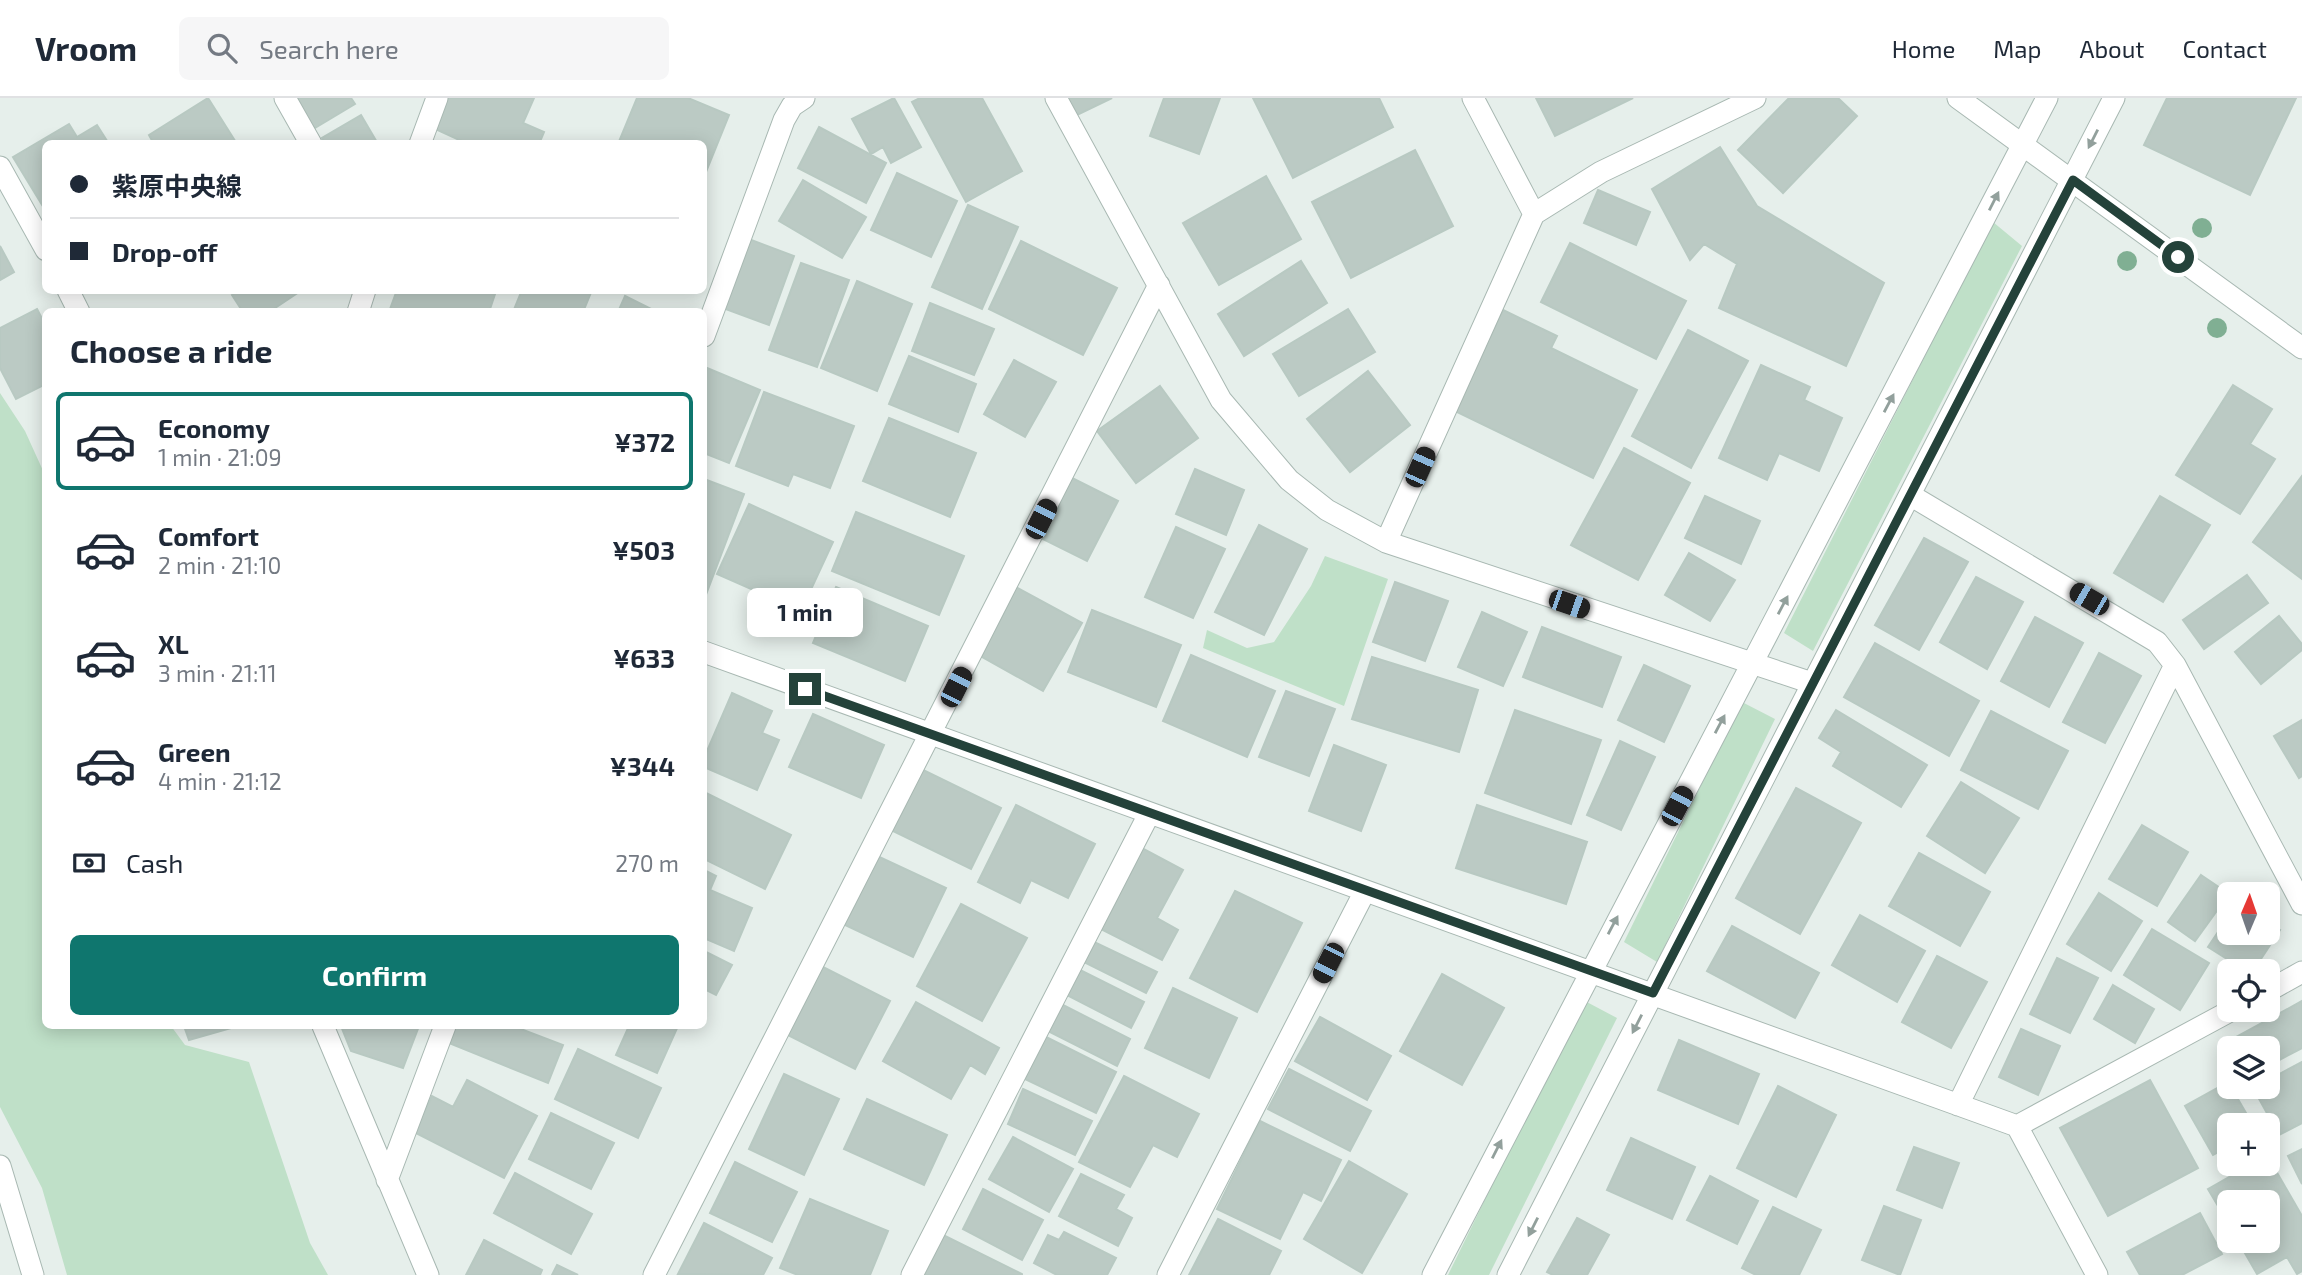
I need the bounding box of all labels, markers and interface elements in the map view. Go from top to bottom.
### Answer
search box [179,17,669,80]
text: Vroom [35,28,137,68]
icon: search [203,29,241,67]
text: Search here [259,33,399,64]
text: Home [1892,34,1955,63]
text: Map [1993,34,2041,63]
text: About [2079,34,2145,63]
text: Contact [2183,34,2267,63]
one-way arrow [2088,129,2099,149]
text: 紫原中央線 [112,170,242,201]
one-way arrow [1987,191,1999,211]
text: Drop-off [112,236,217,267]
route start [2162,241,2194,273]
text: Choose a ride [70,331,273,369]
one-way arrow [1883,393,1894,413]
icon: car [74,410,137,473]
text: Economy [158,412,270,443]
text: ¥372 [614,426,675,457]
text: 1 min · 21:09 [158,443,282,471]
car [1402,444,1439,490]
car [1023,496,1060,542]
icon: car [74,518,137,581]
text: Comfort [158,520,259,551]
text: ¥503 [612,534,675,565]
text: 2 min · 21:10 [158,551,282,579]
car [2066,579,2113,619]
car [1546,587,1593,621]
callout: 1 min [747,588,863,636]
one-way arrow [1778,595,1789,615]
text: 1 min [777,598,833,626]
icon: car [74,626,137,689]
text: XL [158,628,189,659]
text: ¥633 [613,642,675,673]
text: 3 min · 21:11 [158,659,277,687]
car [938,664,975,710]
route end [789,673,821,705]
one-way arrow [1714,715,1726,734]
icon: car [74,734,137,797]
text: Green [158,736,231,767]
text: ¥344 [610,750,675,781]
text: 4 min · 21:12 [158,767,282,795]
car [1658,783,1697,829]
icon: cash [70,844,108,882]
text: Cash [126,847,183,878]
text: 270 m [615,849,679,877]
north arrow [2217,882,2280,945]
map controls [2217,882,2280,1253]
one-way arrow [1608,915,1619,935]
button: Confirm [70,935,679,1015]
car [1310,940,1347,986]
button: locate [2217,959,2280,1022]
one-way arrow [1631,1014,1642,1034]
button: layers [2217,1036,2280,1099]
button: + [2217,1113,2280,1176]
one-way arrow [1492,1139,1503,1159]
button: − [2217,1190,2280,1253]
one-way arrow [1527,1217,1539,1237]

